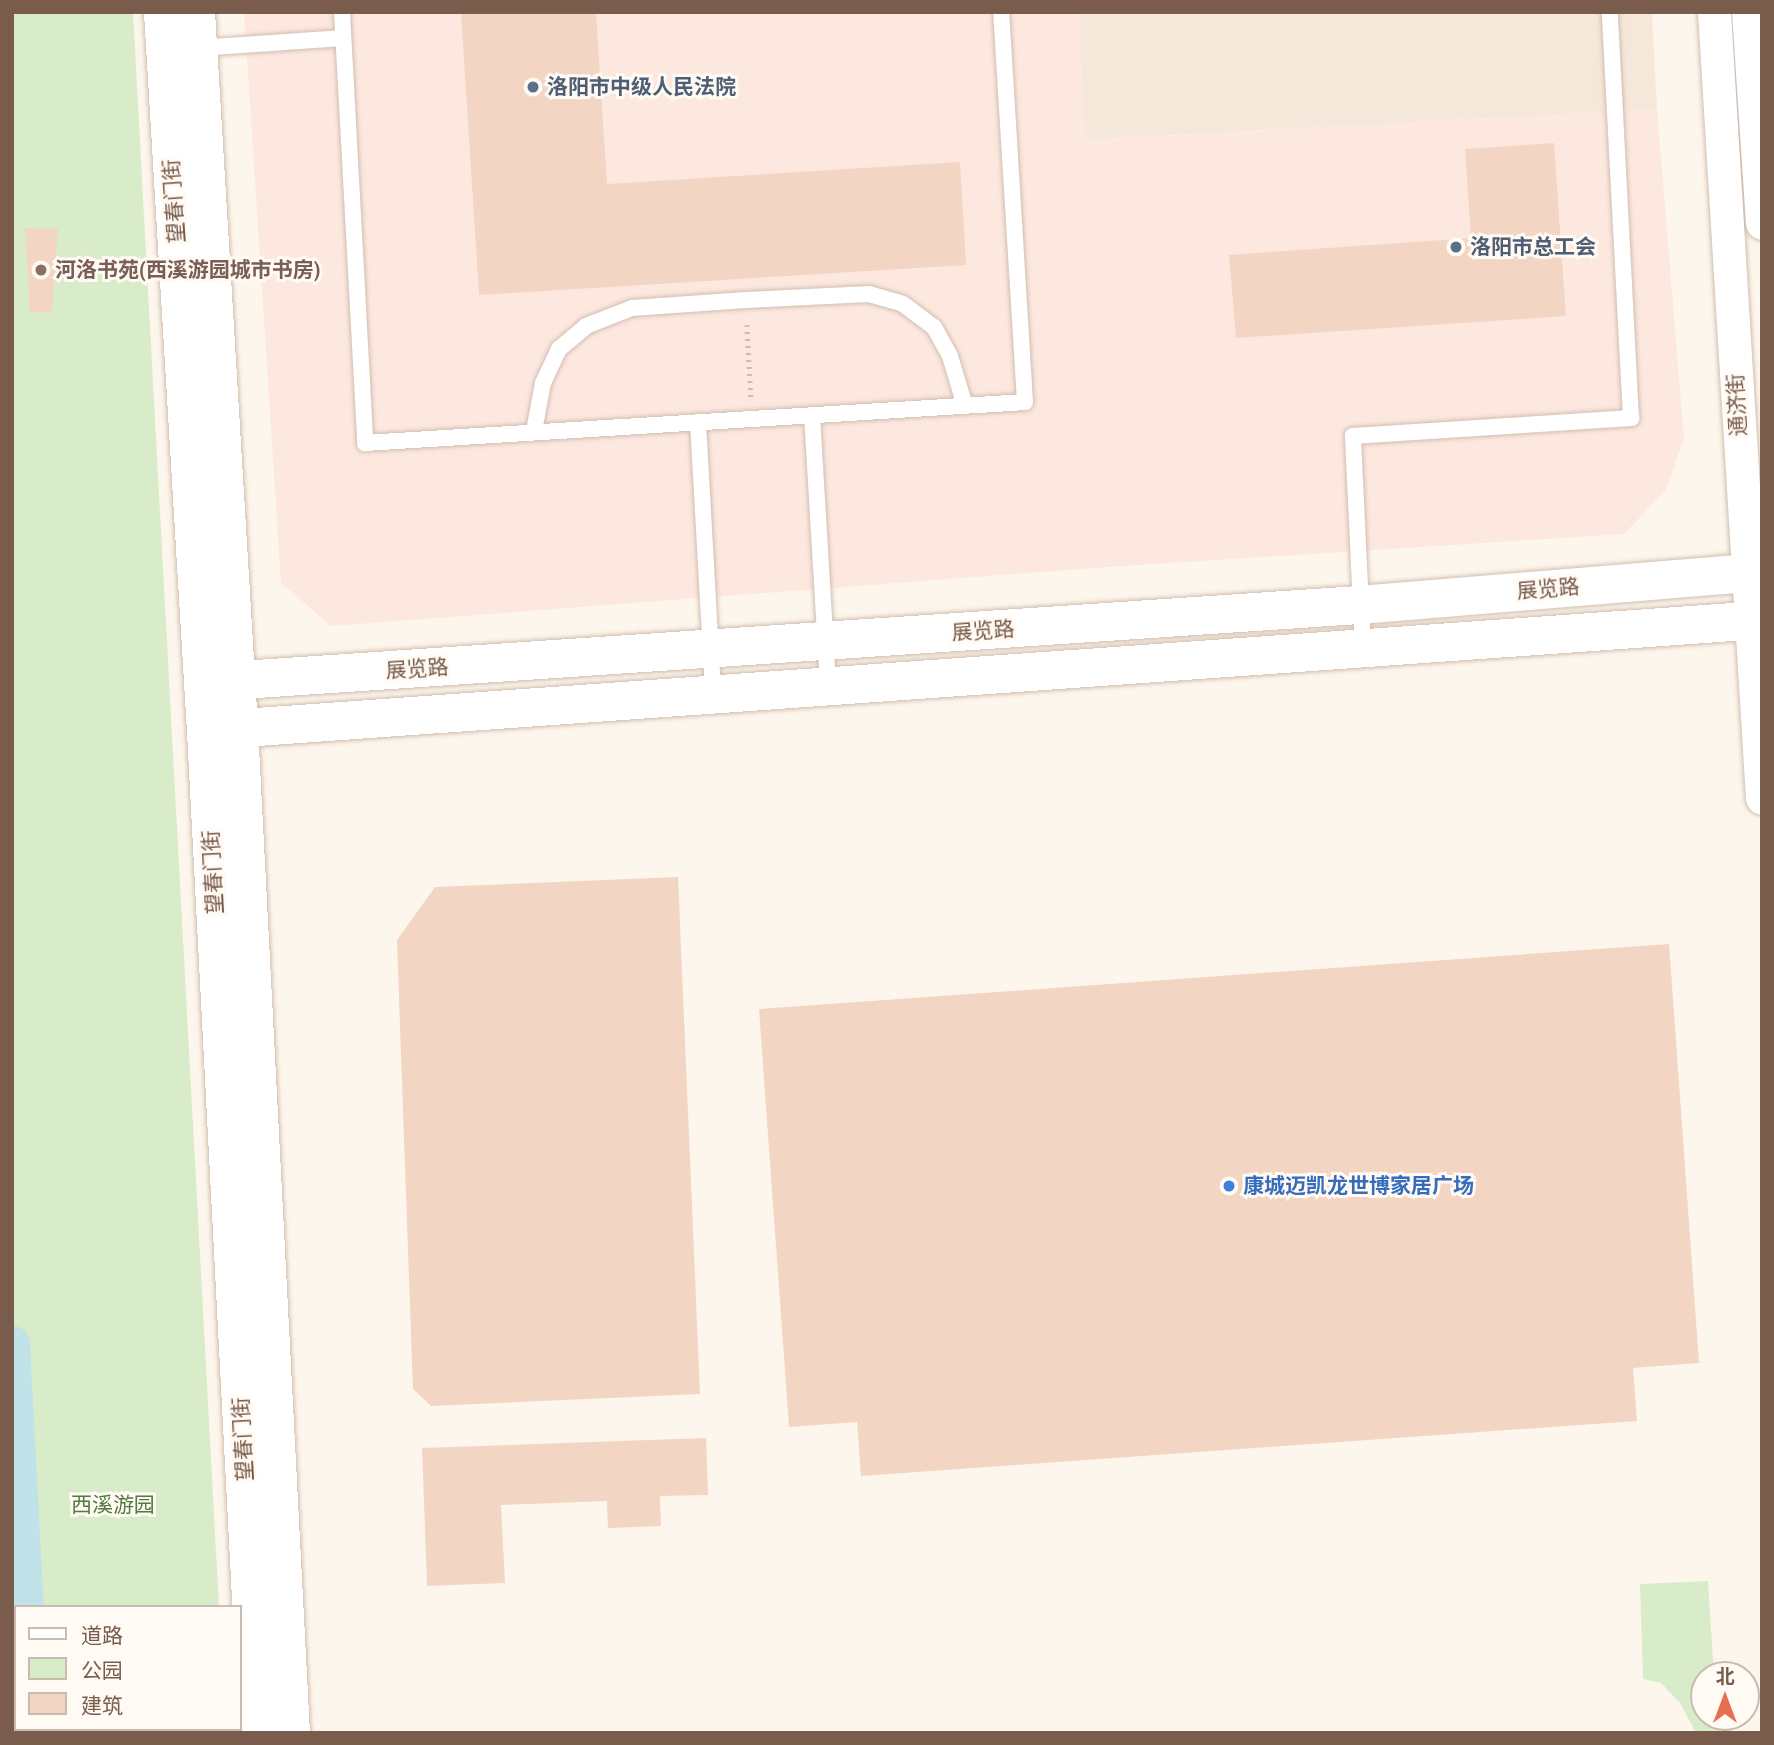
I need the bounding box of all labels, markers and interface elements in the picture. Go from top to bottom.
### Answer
place label: 洛阳市中级人民法院 [547,74,736,100]
marker: 洛阳市中级人民法院 [525,79,541,95]
street label: 望春门街 [159,158,189,244]
place label: 洛阳市总工会 [1470,234,1596,260]
marker: 洛阳市总工会 [1448,239,1464,255]
place label: 河洛书苑(西溪游园城市书房) [55,257,321,283]
marker: 河洛书苑(西溪游园城市书房) [33,262,49,278]
street label: 通济街 [1723,373,1751,437]
street label: 展览路 [1516,574,1580,604]
street label: 展览路 [951,616,1015,646]
street label: 展览路 [385,654,449,684]
street label: 望春门街 [198,829,228,915]
place label: 康城迈凯龙世博家居广场 [1243,1173,1474,1199]
marker: 康城迈凯龙世博家居广场 [1221,1178,1237,1194]
street label: 望春门街 [228,1396,258,1482]
park label: 西溪游园 [71,1492,155,1518]
legend [14,1605,242,1731]
text: 道路 [81,1624,123,1648]
text: 公园 [81,1659,123,1683]
north arrow [1690,1661,1760,1731]
text: 北 [1715,1665,1735,1688]
text: 建筑 [81,1694,123,1718]

